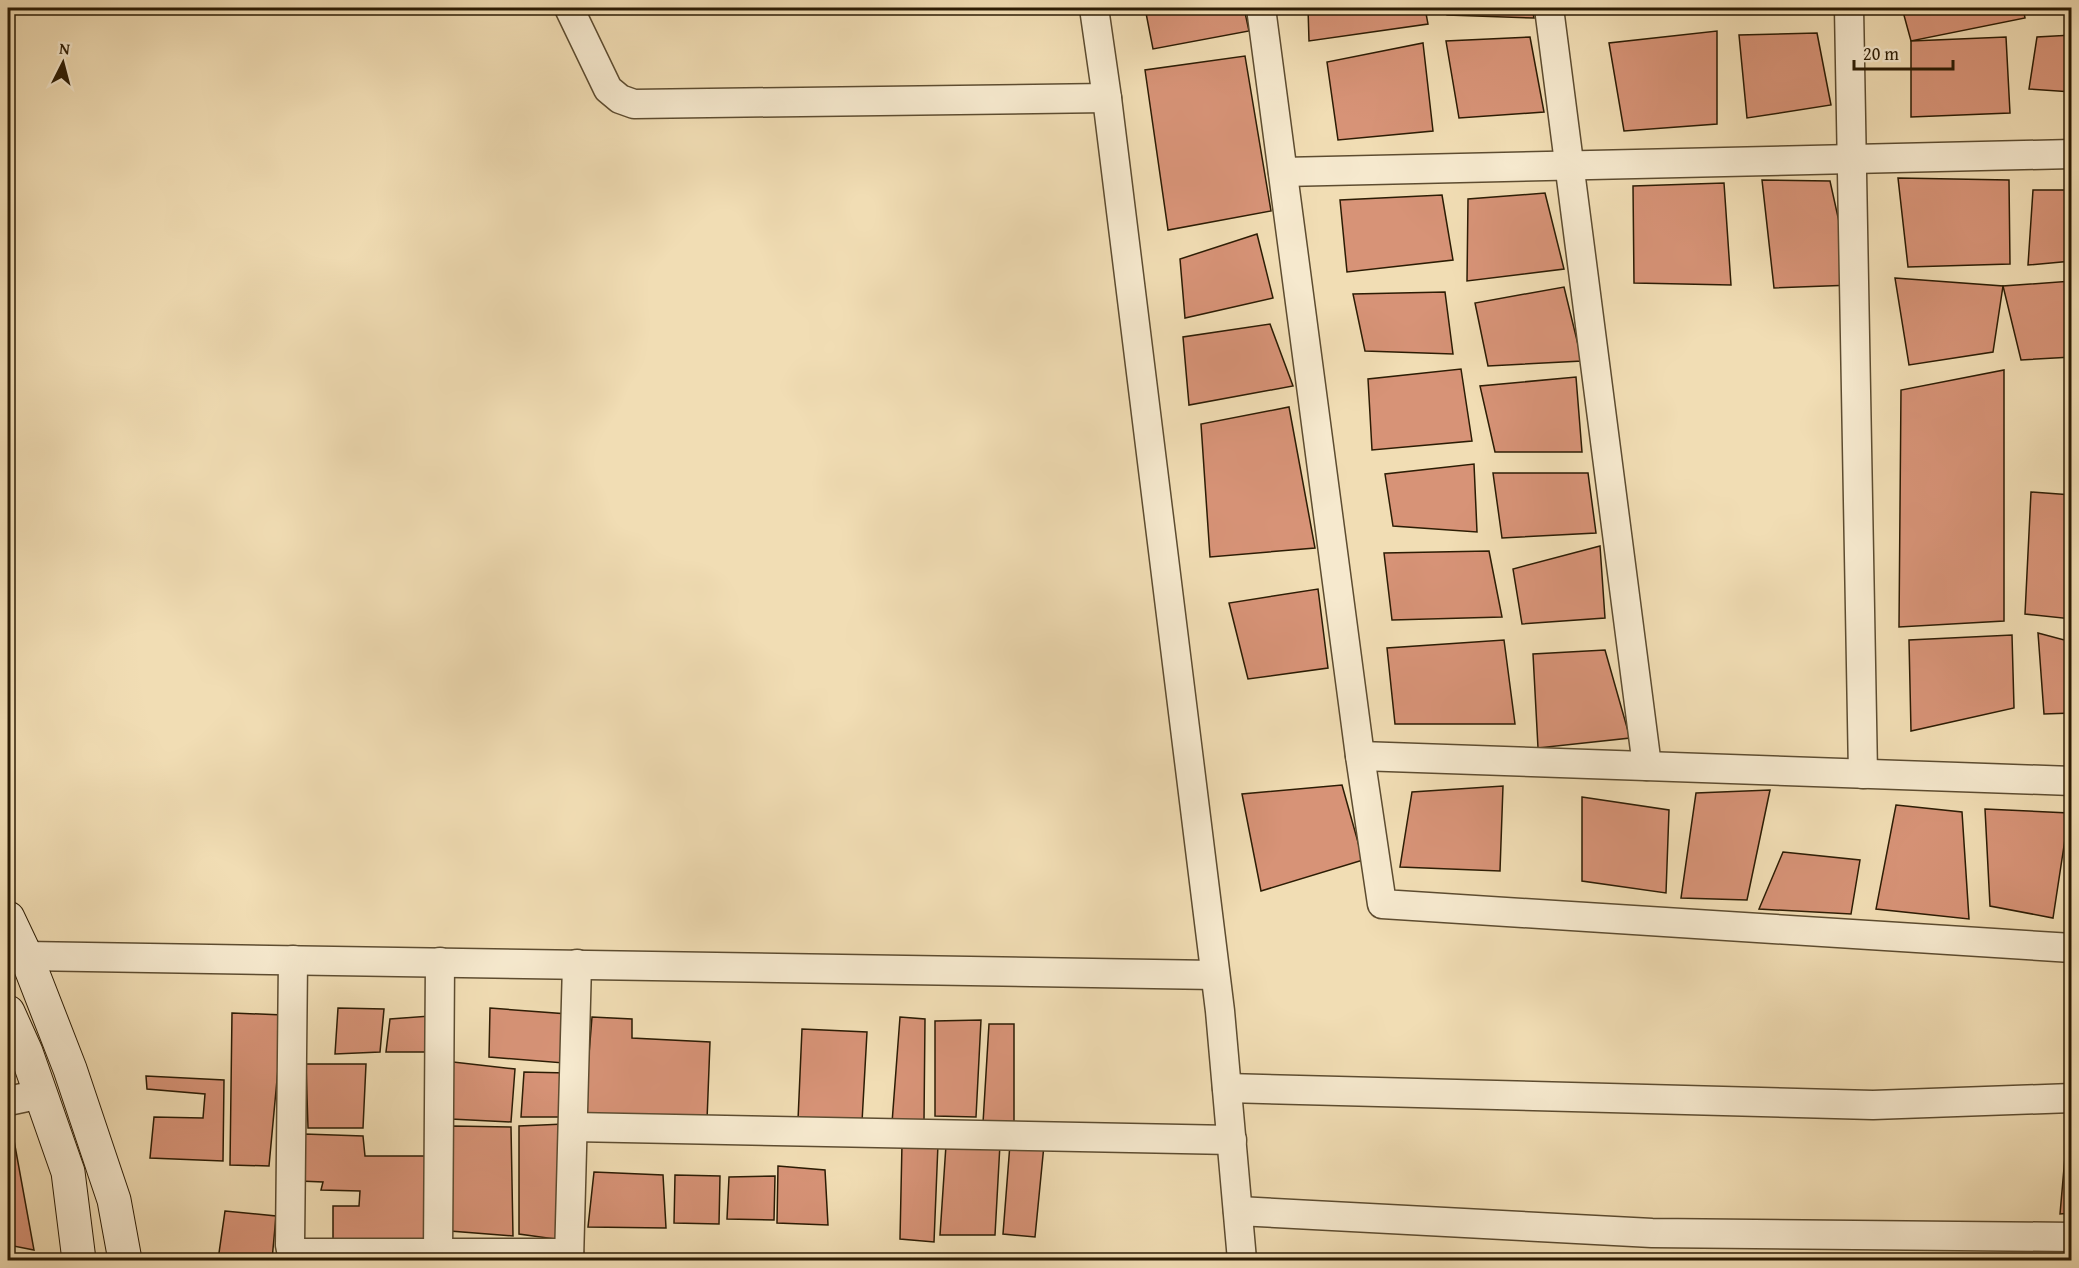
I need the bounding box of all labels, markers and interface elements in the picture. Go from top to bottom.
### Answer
north arrow [33,33,93,93]
scale bar [1854,33,1953,71]
text: N [58,36,71,61]
text: 20 m [1863,40,1899,67]

